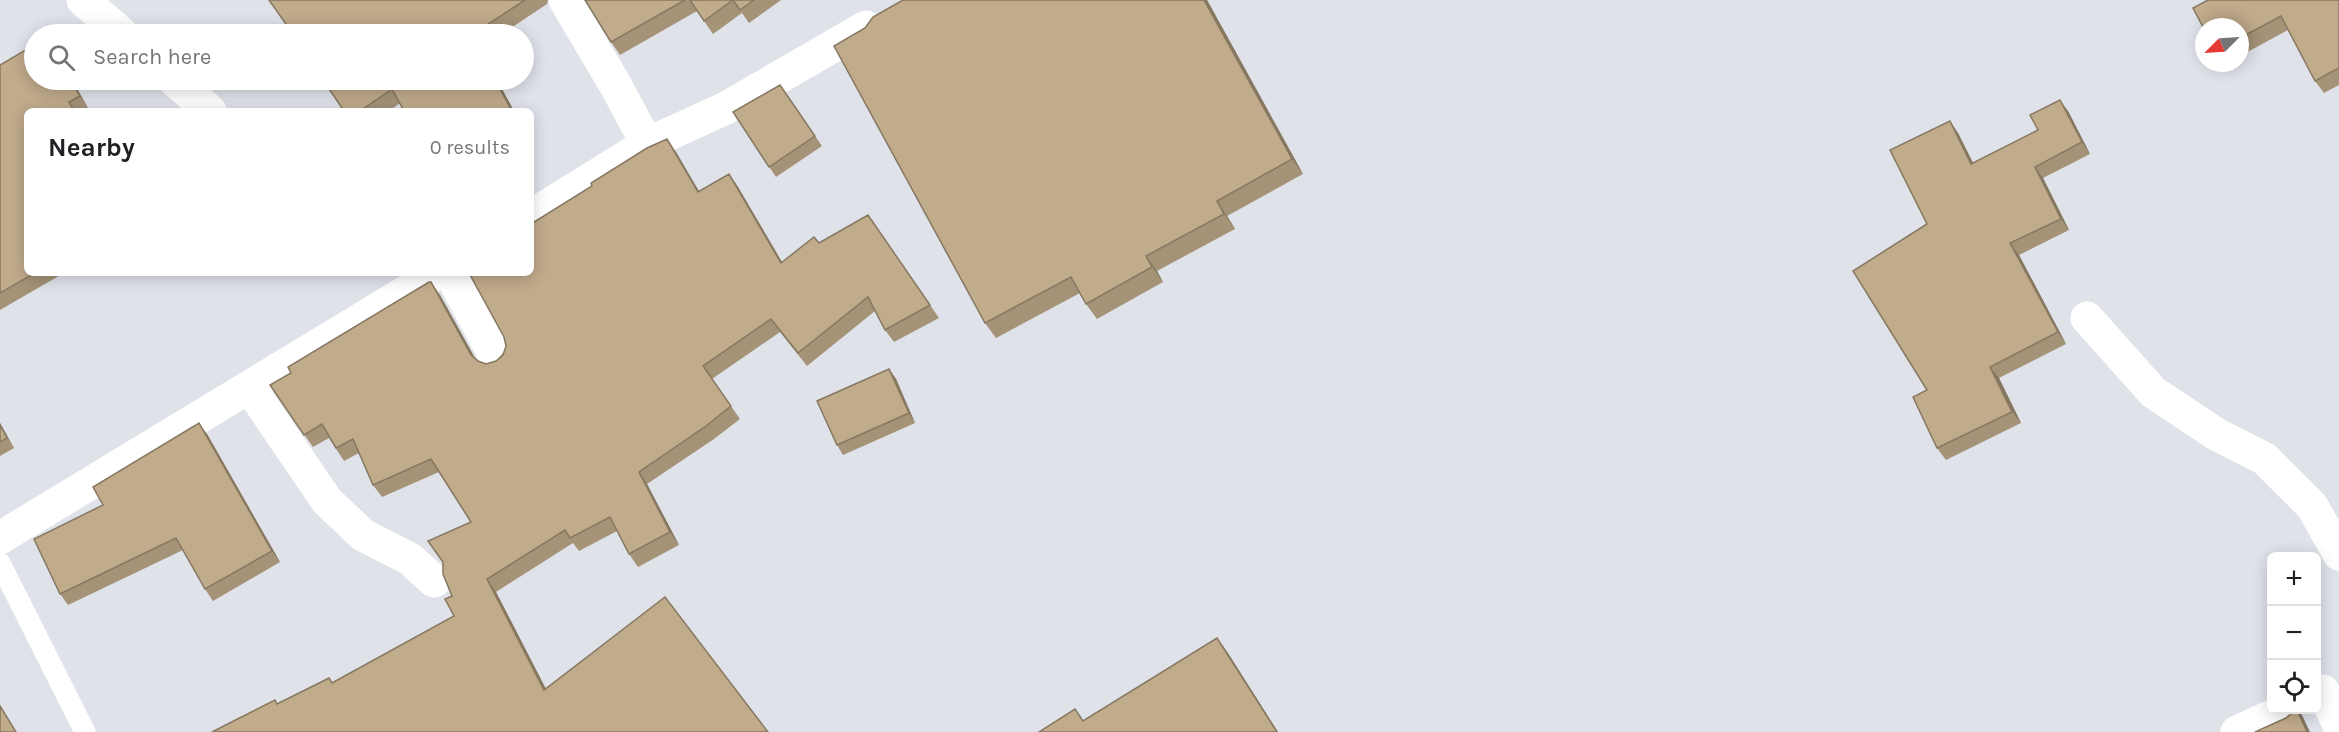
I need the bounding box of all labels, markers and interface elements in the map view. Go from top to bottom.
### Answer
north arrow [2195,18,2249,72]
search box [24,24,534,90]
icon: search [45,41,78,74]
text: Search here [93,44,211,70]
text: Nearby [48,132,135,163]
text: 0 results [430,136,510,159]
map controls [2267,552,2321,714]
button: + [2267,552,2321,606]
button: − [2267,606,2321,660]
button: locate [2267,660,2321,714]

